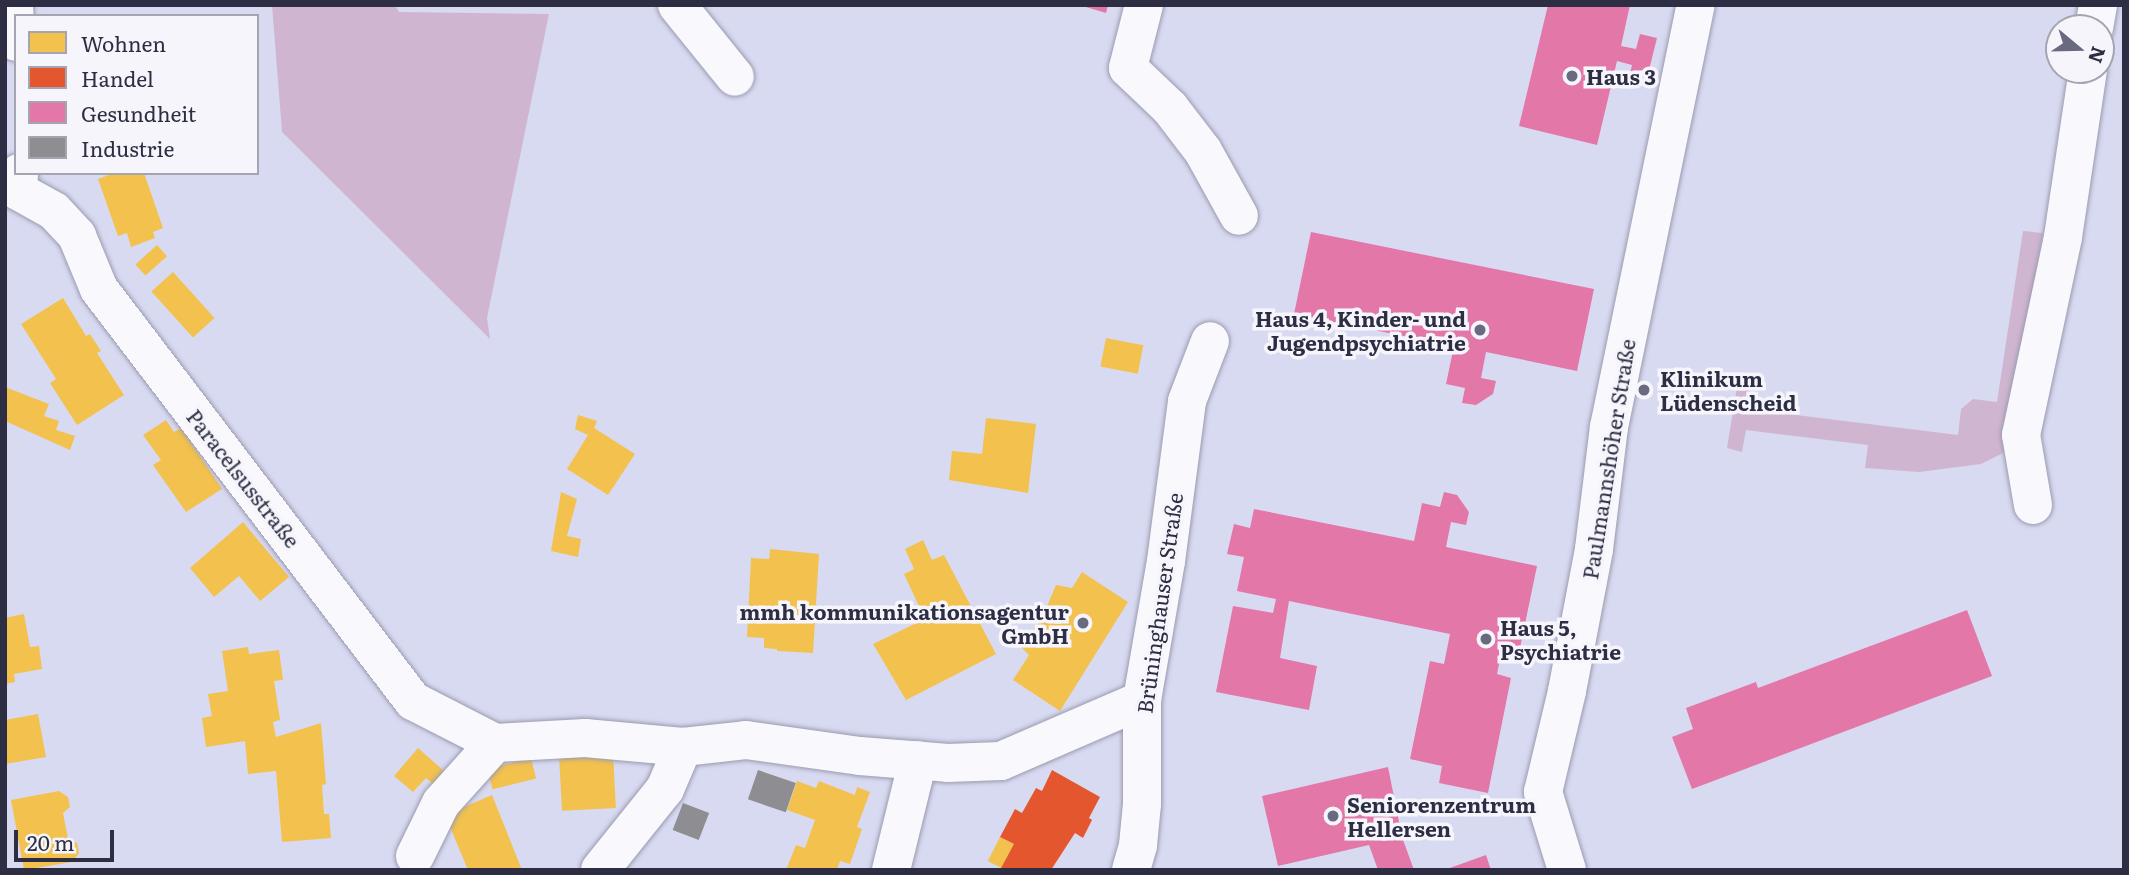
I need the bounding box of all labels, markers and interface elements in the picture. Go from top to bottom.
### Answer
legend [14,14,259,175]
north arrow [2045,14,2115,84]
text: Wohnen [81,27,166,58]
text: N [2082,43,2114,67]
text: Handel [81,62,154,93]
place label: Haus 3 [1586,63,1656,89]
marker: Haus 3 [1564,68,1580,84]
text: Gesundheit [81,97,196,128]
text: Industrie [81,132,174,163]
place label: Haus 4, Kinder- und Jugendpsychiatrie [1255,305,1466,355]
marker: Haus 4, Kinder- und Jugendpsychiatrie [1472,322,1488,338]
street label: Paulmannshöher Straße [1577,337,1639,581]
place label: Klinikum Lüdenscheid [1660,365,1797,415]
marker: Klinikum Lüdenscheid [1634,380,1654,400]
street label: Paracelsusstraße [182,404,306,552]
street label: Brüninghauser Straße [1131,491,1187,715]
place label: mmh kommunikationsagentur GmbH [739,598,1069,648]
place label: Haus 5, Psychiatrie [1500,614,1621,664]
marker: mmh kommunikationsagentur GmbH [1075,615,1091,631]
marker: Haus 5, Psychiatrie [1478,631,1494,647]
place label: Seniorenzentrum Hellersen [1347,791,1536,841]
marker: Seniorenzentrum Hellersen [1325,808,1341,824]
scale bar [18,816,117,860]
text: 20 m [27,826,74,857]

